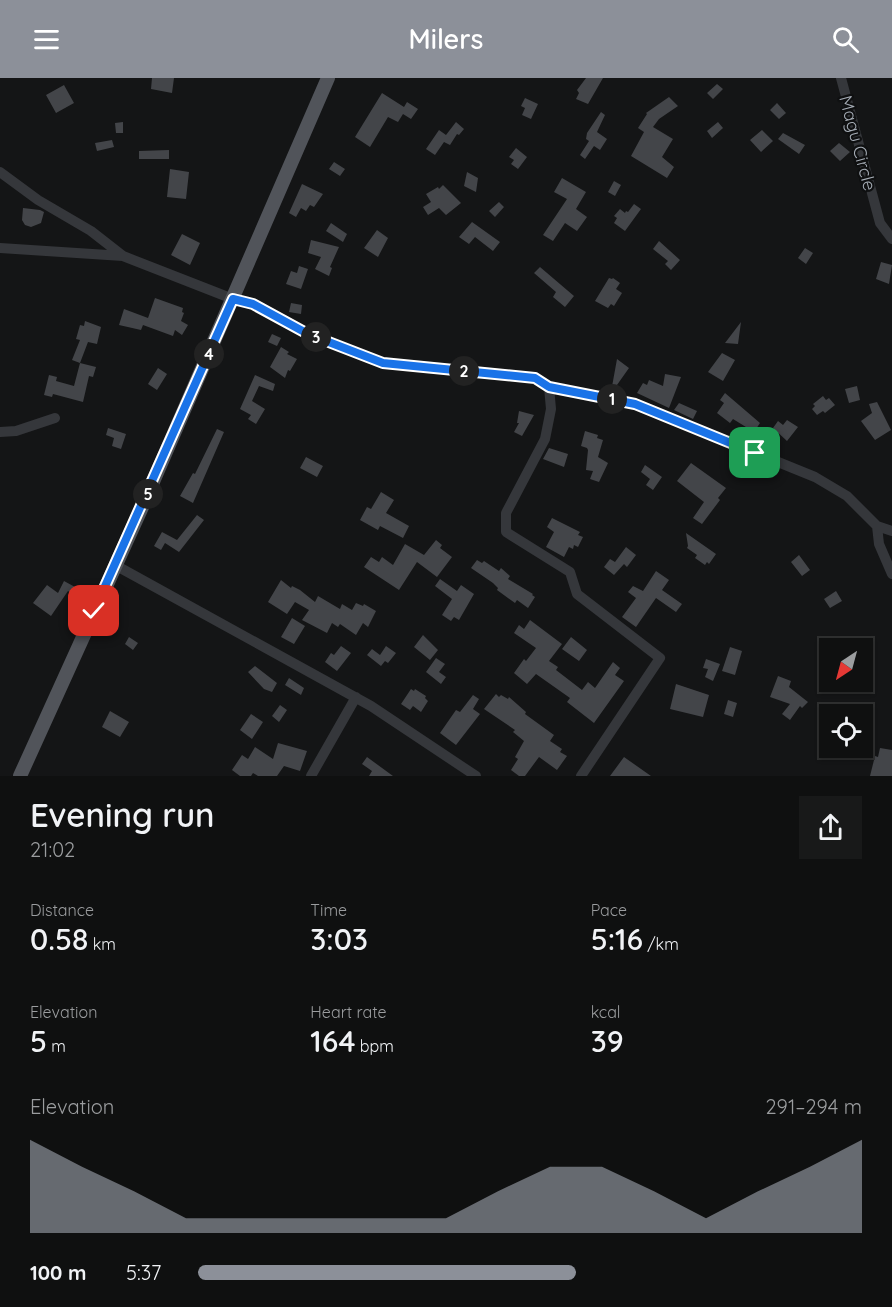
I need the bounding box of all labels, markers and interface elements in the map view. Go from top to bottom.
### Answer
text: Milers [409,22,483,56]
icon: menu [30,23,63,56]
icon: search [829,23,862,56]
street label: Magu Circle [834,93,882,193]
pin: 3 [301,322,331,352]
text: 3 [312,327,320,347]
pin: 4 [194,339,224,369]
text: 4 [204,344,214,364]
pin: 2 [449,356,479,386]
text: 2 [459,361,469,381]
pin: 1 [597,384,627,414]
text: 1 [609,389,615,409]
pin [729,427,780,478]
icon: arrive [738,436,771,469]
pin: 5 [133,479,163,509]
text: 5 [143,484,153,504]
pin [68,585,119,636]
icon: check [77,594,110,627]
north arrow [819,638,873,692]
map controls [819,638,873,758]
button: locate [819,704,873,758]
text: Evening run [30,794,215,835]
button: share [799,796,862,859]
text: 21:02 [30,837,75,862]
text: Distance [30,900,94,920]
text: Time [310,900,347,920]
text: Pace [591,900,627,920]
text: 0.58 [30,920,88,958]
text: 3:03 [310,920,368,958]
text: 5:16 [591,920,643,958]
text: km [88,934,116,954]
text: /km [643,934,679,954]
text: Elevation [30,1002,97,1022]
text: Heart rate [310,1002,387,1022]
text: kcal [591,1002,621,1022]
text: 5 [30,1022,47,1060]
text: 164 [310,1022,355,1060]
text: 39 [591,1022,624,1060]
text: m [47,1036,66,1056]
text: bpm [355,1036,394,1056]
text: Elevation [30,1094,114,1119]
text: 291–294 m [766,1094,862,1119]
text: 100 m [30,1260,86,1285]
text: 5:37 [126,1260,161,1285]

